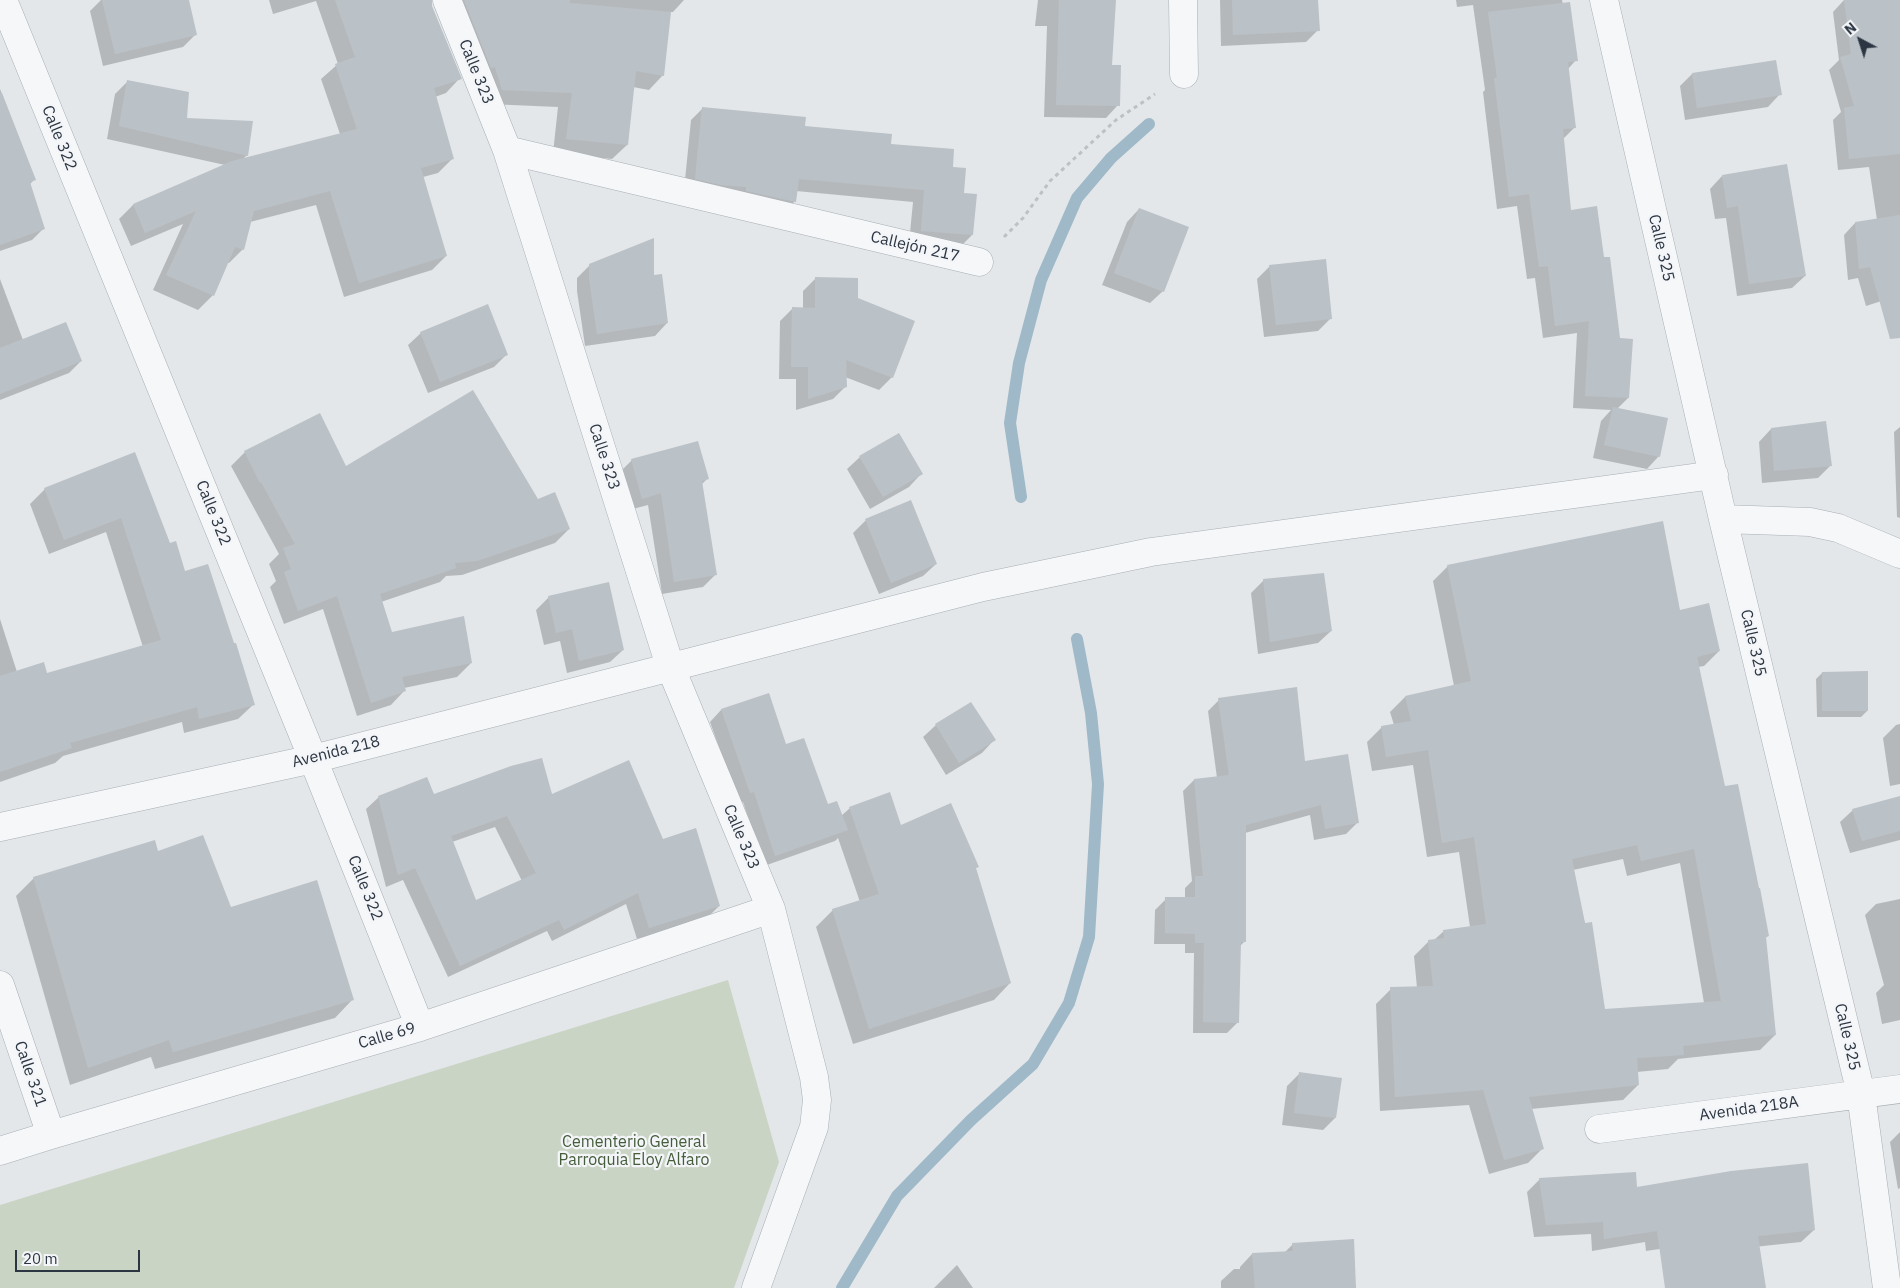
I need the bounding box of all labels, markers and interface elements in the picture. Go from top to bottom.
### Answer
north arrow [1835,15,1885,65]
text: N [1841,18,1860,39]
street label: Calle 323 [454,37,498,107]
street label: Calle 322 [37,103,81,173]
street label: Calle 325 [1644,212,1678,284]
street label: Callejón 217 [869,227,961,267]
street label: Calle 323 [584,421,624,493]
street label: Calle 322 [191,478,235,548]
street label: Calle 325 [1736,607,1770,679]
street label: Avenida 218 [290,732,382,772]
street label: Calle 323 [719,802,763,872]
street label: Calle 322 [343,853,387,923]
street label: Calle 325 [1830,1001,1864,1073]
street label: Calle 69 [356,1019,418,1053]
street label: Calle 321 [10,1039,50,1109]
street label: Avenida 218A [1698,1093,1800,1125]
park label: Cementerio General Parroquia Eloy Alfaro [559,1132,709,1170]
scale bar [18,1240,142,1272]
text: 20 m [23,1249,58,1268]

